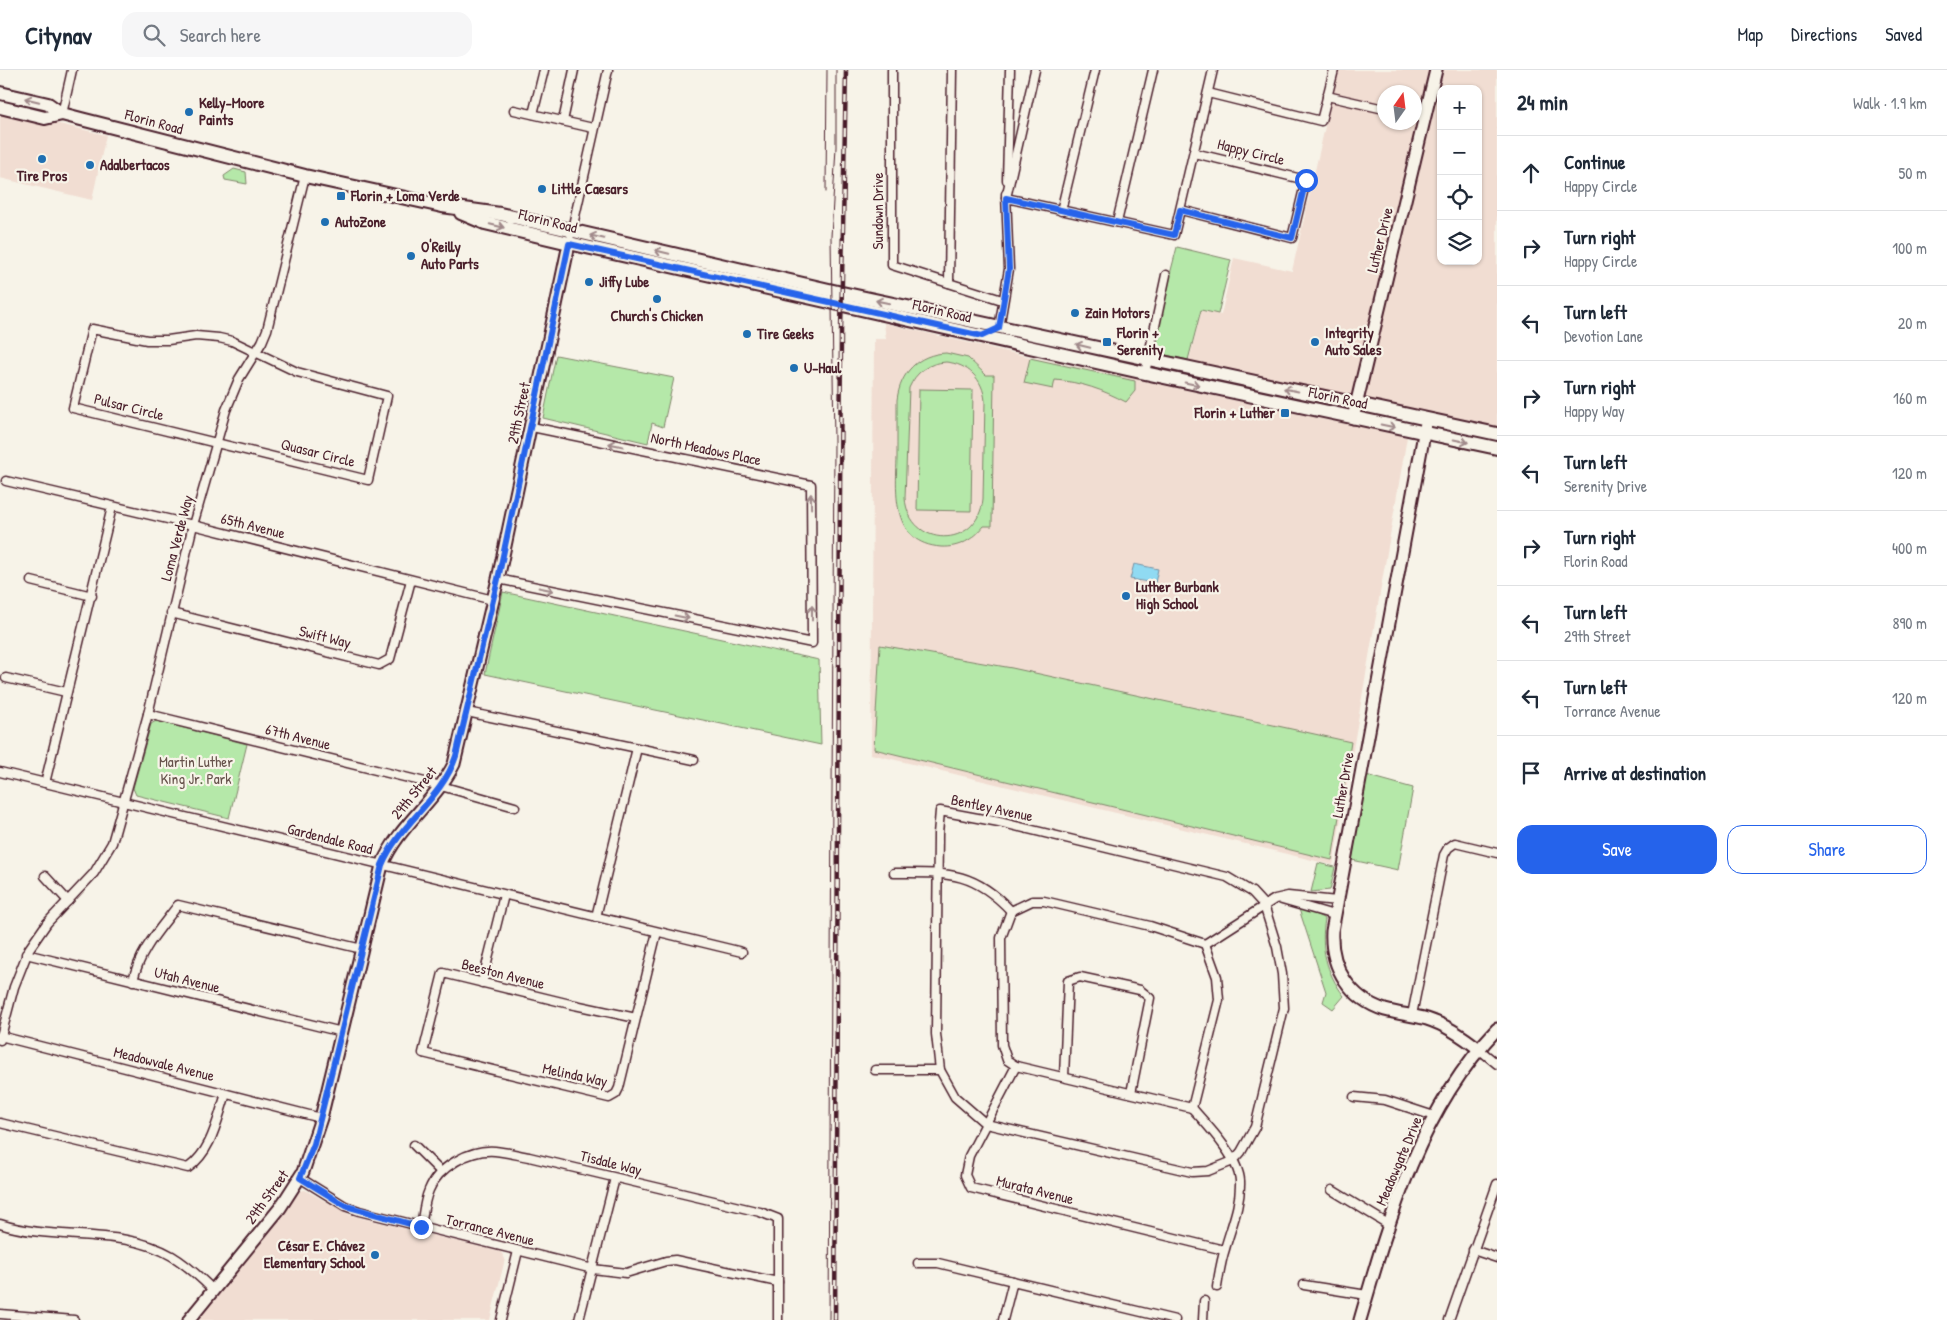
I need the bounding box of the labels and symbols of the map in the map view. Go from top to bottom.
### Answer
north arrow [1377,85,1422,130]
place label: Kelly-Moore Paints [199,92,264,130]
one-way arrow [25,95,41,105]
street label: Florin Road [122,103,186,139]
marker: Kelly-Moore Paints [183,106,195,118]
street label: Happy Circle [1215,133,1287,170]
marker: Tire Pros [36,153,48,165]
place label: Adalbertacos [100,154,170,175]
marker: Adalbertacos [84,159,96,171]
place label: Tire Pros [16,165,67,186]
route start [1295,169,1318,192]
street label: Sundown Drive [867,172,888,249]
place label: Little Caesars [552,178,628,199]
marker: Little Caesars [536,183,548,195]
place label: Florin + Loma Verde [350,185,460,206]
marker: Florin + Loma Verde [335,190,347,202]
street label: Florin Road [516,203,580,238]
street label: Luther Drive [1361,205,1398,275]
place label: AutoZone [335,211,386,232]
marker: AutoZone [319,216,331,228]
one-way arrow [489,222,505,231]
one-way arrow [589,232,605,241]
place label: O'Reilly Auto Parts [421,236,479,274]
one-way arrow [655,247,671,256]
marker: O'Reilly Auto Parts [405,250,417,262]
place label: Jiffy Lube [599,271,649,293]
marker: Jiffy Lube [583,276,595,288]
marker: Church's Chicken [651,293,663,305]
street label: Florin Road [910,293,974,327]
one-way arrow [875,297,891,307]
place label: Zain Motors [1085,302,1150,323]
place label: Church's Chicken [611,305,704,326]
marker: Zain Motors [1069,307,1081,319]
place label: Florin + Serenity [1116,322,1164,361]
place label: Integrity Auto Sales [1325,322,1382,360]
place label: Tire Geeks [756,323,814,344]
marker: Tire Geeks [741,328,753,340]
marker: Florin + Serenity [1101,336,1113,348]
marker: Integrity Auto Sales [1309,336,1321,348]
one-way arrow [1075,341,1091,350]
place label: U-Haul [804,357,842,378]
marker: U-Haul [788,362,800,374]
street label: 29th Street [502,379,535,446]
one-way arrow [1184,379,1200,389]
street label: Florin Road [1306,381,1370,414]
one-way arrow [1283,385,1299,395]
street label: Pulsar Circle [92,388,166,425]
place label: Florin + Luther [1194,402,1275,423]
marker: Florin + Luther [1279,407,1291,419]
one-way arrow [1380,421,1396,431]
street label: North Meadows Place [649,427,763,470]
street label: Quasar Circle [279,433,357,472]
one-way arrow [1452,437,1468,446]
one-way arrow [608,440,624,449]
street label: Loma Verde Way [155,493,198,583]
one-way arrow [806,493,816,510]
street label: 65th Avenue [219,507,287,544]
place label: Luther Burbank High School [1136,576,1219,615]
one-way arrow [538,585,554,594]
marker: Luther Burbank High School [1120,590,1132,602]
one-way arrow [807,605,817,622]
one-way arrow [674,612,690,622]
street label: Swift Way [297,620,353,653]
street label: 67th Avenue [263,718,333,755]
street label: Luther Drive [1326,750,1359,819]
park label: Martin Luther King Jr. Park [159,751,233,789]
street label: 29th Street [386,761,442,824]
street label: Bentley Avenue [949,789,1035,826]
street label: Gardendale Road [285,818,375,859]
street label: Beeston Avenue [459,953,547,994]
street label: Utah Avenue [152,961,222,998]
street label: Meadowvale Avenue [112,1041,217,1086]
street label: Melinda Way [541,1057,609,1092]
street label: Meadowgate Drive [1370,1113,1427,1209]
street label: Tisdale Way [578,1145,644,1180]
street label: 29th Street [240,1165,294,1228]
street label: Murata Avenue [994,1170,1076,1209]
street label: Torrance Avenue [444,1208,537,1251]
route end [410,1216,433,1239]
place label: César E. Chávez Elementary School [264,1235,366,1274]
marker: César E. Chávez Elementary School [369,1249,381,1261]

